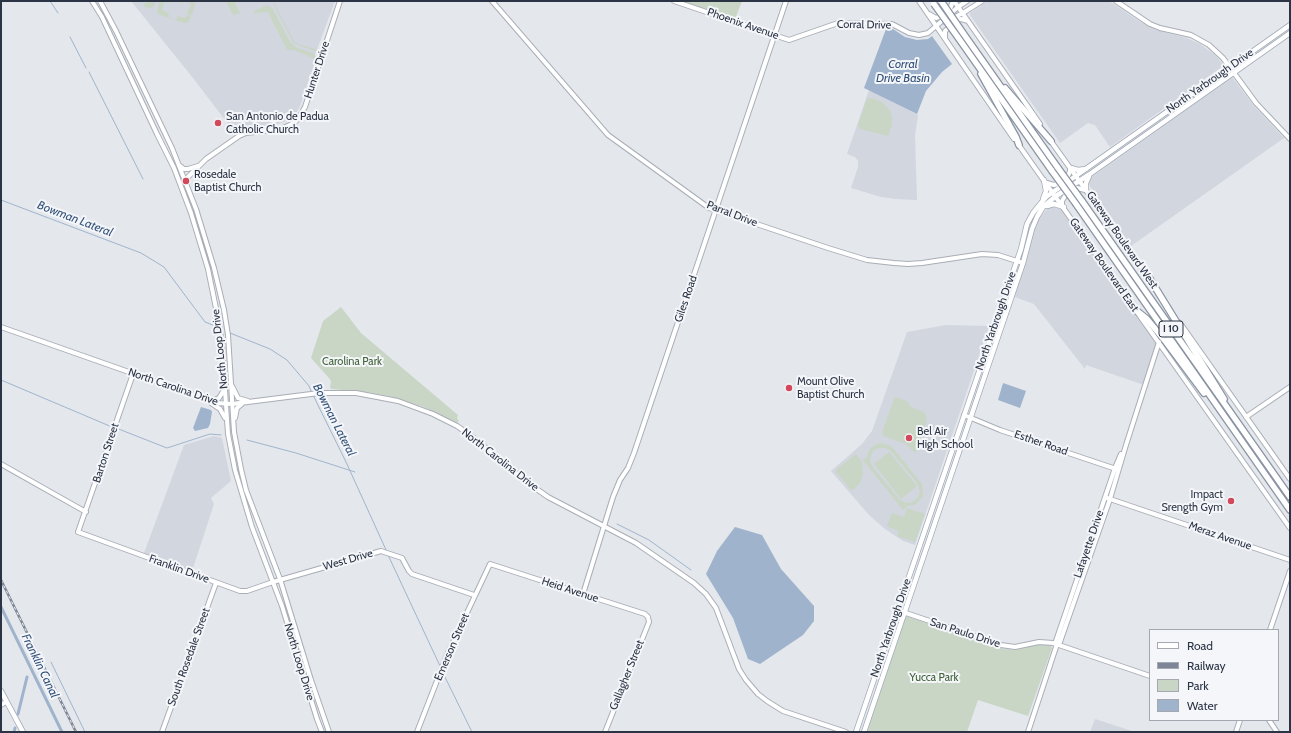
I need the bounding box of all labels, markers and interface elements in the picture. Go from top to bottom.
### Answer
street label: Phoenix Avenue [705,6,781,42]
street label: Corral Drive [837,18,891,32]
street label: Hunter Drive [302,40,332,100]
street label: North Yarbrough Drive [1164,46,1256,116]
water label: Corral Drive Basin [876,57,930,85]
place label: San Antonio de Padua Catholic Church [226,110,329,136]
marker: San Antonio de Padua Catholic Church [213,118,223,128]
place label: Rosedale Baptist Church [194,168,261,194]
marker: Rosedale Baptist Church [181,176,191,186]
street label: Gateway Boulevard West [1083,189,1161,291]
water label: Bowman Lateral [35,198,115,240]
street label: Parral Drive [705,198,759,230]
street label: Gateway Boulevard East [1067,216,1141,314]
street label: North Yarbrough Drive [973,270,1019,372]
street label: Giles Road [672,274,700,324]
street label: North Loop Drive [209,309,231,389]
road number: I 10 [1159,321,1183,337]
park label: Carolina Park [322,355,382,369]
street label: North Carolina Drive [126,365,220,409]
place label: Mount Olive Baptist Church [797,375,864,401]
water label: Bowman Lateral [310,381,358,459]
marker: Mount Olive Baptist Church [784,383,794,393]
street label: Barton Street [90,422,122,484]
place label: Bel Air High School [917,425,973,451]
street label: North Carolina Drive [459,426,541,494]
street label: Esther Road [1013,428,1069,458]
marker: Bel Air High School [904,433,914,443]
place label: Impact Srength Gym [1161,488,1223,514]
marker: Impact Srength Gym [1226,496,1236,506]
street label: Lafayette Drive [1071,508,1107,580]
street label: Meraz Avenue [1187,519,1253,553]
street label: West Drive [322,547,374,573]
street label: Franklin Drive [147,552,211,586]
street label: Heid Avenue [540,575,600,605]
street label: North Yarbrough Drive [868,577,914,679]
street label: South Rosedale Street [165,606,213,708]
street label: Emerson Street [432,611,472,683]
street label: San Paulo Drive [928,615,1002,651]
street label: North Loop Drive [281,622,317,702]
legend [1149,629,1279,721]
water label: Franklin Canal [18,632,62,700]
street label: Gallagher Street [607,638,647,712]
text: Road [1187,638,1213,653]
text: Railway [1187,658,1225,673]
park label: Yucca Park [910,671,958,685]
text: Park [1187,678,1209,693]
text: Water [1187,698,1217,713]

